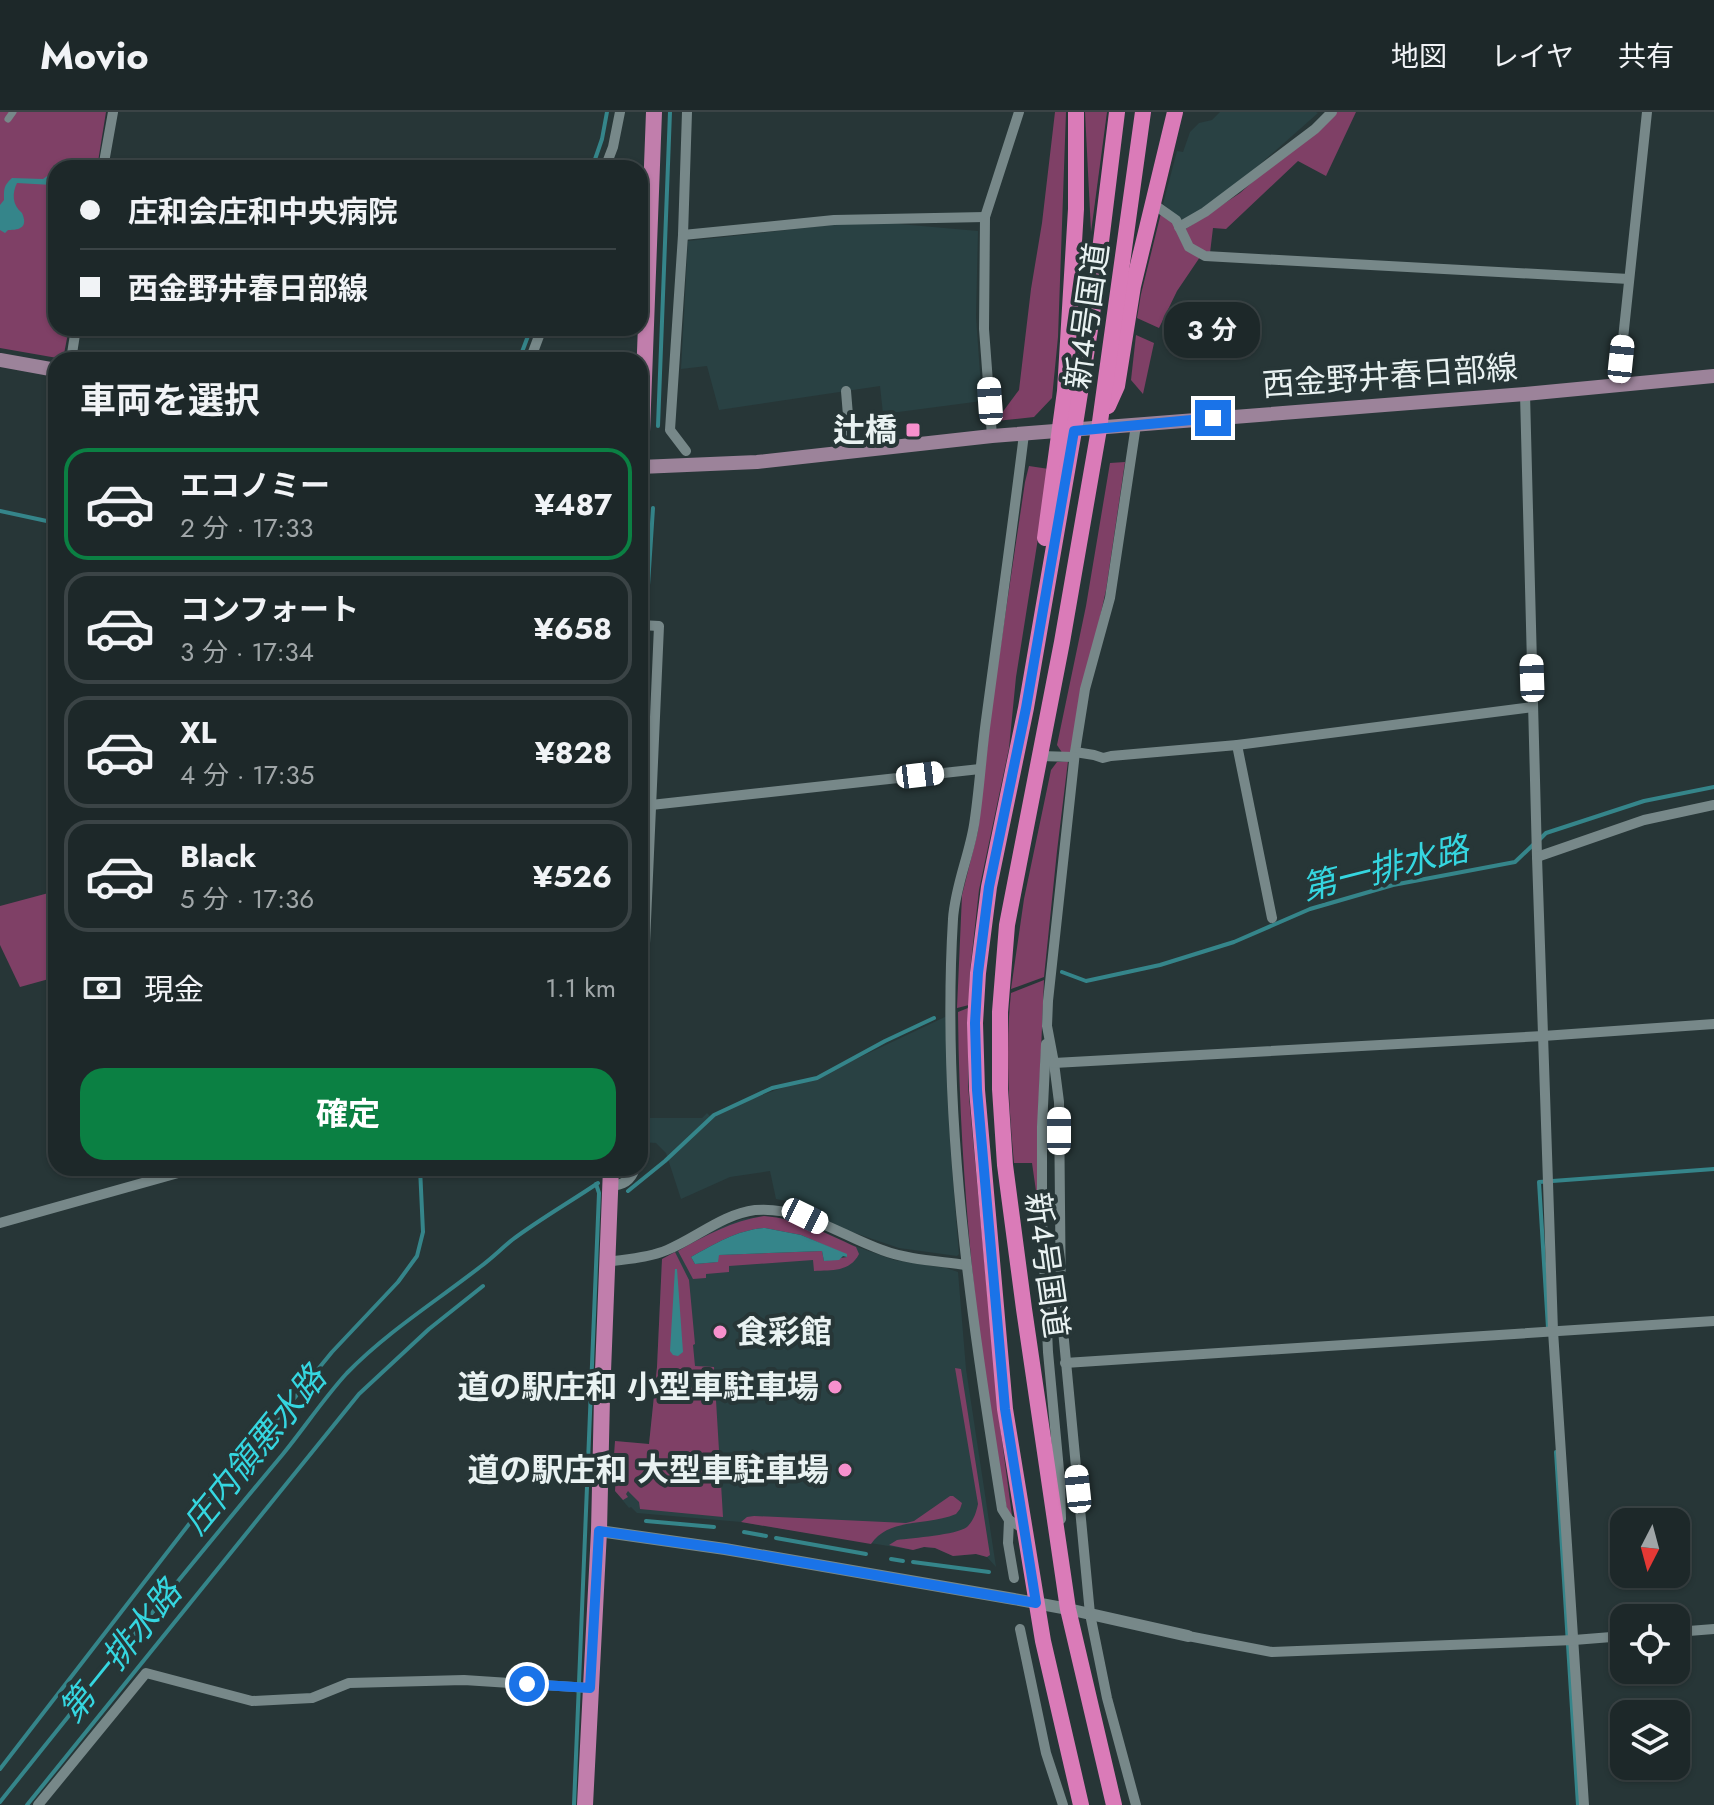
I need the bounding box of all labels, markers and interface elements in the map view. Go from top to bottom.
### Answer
text: Movio [40,28,149,83]
text: 地図 [1391,36,1447,77]
text: レイヤ [1491,36,1574,77]
text: 共有 [1618,36,1674,77]
text: 庄和会庄和中央病院 [128,190,398,233]
street label: 新4号国道 [1054,240,1120,392]
text: 西金野井春日部線 [128,267,368,310]
callout: 3 分 [1165,302,1261,358]
text: 3 分 [1187,311,1237,349]
car [1607,334,1635,384]
street label: 西金野井春日部線 [1261,344,1519,408]
text: 車両を選択 [80,374,260,426]
car [976,376,1004,426]
route end [1195,400,1231,436]
place label: 辻橋 [833,407,897,453]
marker: 辻橋 [904,421,922,439]
text: エコノミー [180,464,330,507]
icon: car [84,468,156,540]
text: ¥487 [535,483,612,526]
text: 2 分 · 17:33 [180,509,314,547]
text: コンフォート [180,588,359,631]
icon: car [84,592,156,664]
text: ¥658 [534,607,612,650]
text: 3 分 · 17:34 [180,633,314,671]
car [1519,654,1545,702]
text: XL [180,711,216,754]
icon: car [84,716,156,788]
text: ¥828 [535,731,612,774]
text: 4 分 · 17:35 [180,756,314,794]
car [895,760,945,790]
water label: 第一排水路 [1297,823,1476,913]
text: Black [180,835,256,878]
icon: car [84,840,156,912]
text: ¥526 [533,855,612,898]
text: 5 分 · 17:36 [180,880,314,918]
icon: cash [80,966,124,1010]
text: 現金 [144,968,204,1011]
text: 1.1 km [545,969,616,1007]
button: 確定 [80,1068,616,1160]
car [1047,1107,1071,1155]
street label: 新4号国道 [1014,1189,1080,1341]
car [778,1195,832,1237]
place label: 食彩館 [736,1309,832,1355]
marker: 食彩館 [711,1323,729,1341]
water label: 庄内領悪水路 [171,1353,340,1545]
place label: 道の駅庄和 小型車駐車場 [457,1364,819,1410]
marker: 道の駅庄和 小型車駐車場 [826,1378,844,1396]
place label: 道の駅庄和 大型車駐車場 [467,1447,829,1493]
marker: 道の駅庄和 大型車駐車場 [836,1461,854,1479]
car [1064,1464,1092,1514]
north arrow [1610,1508,1690,1588]
map controls [1610,1508,1690,1780]
water label: 第一排水路 [48,1568,195,1733]
button: locate [1610,1604,1690,1684]
route start [509,1666,545,1702]
button: layers [1610,1700,1690,1780]

